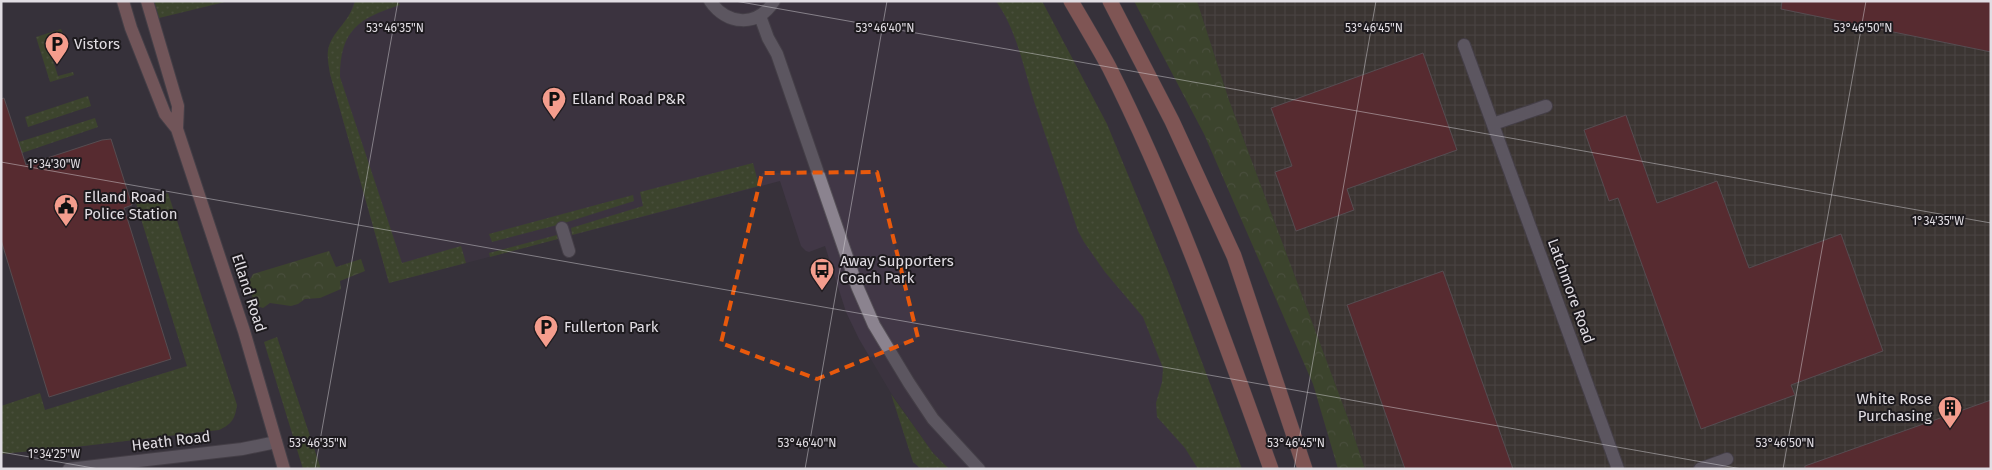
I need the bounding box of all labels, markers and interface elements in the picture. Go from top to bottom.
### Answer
text: 53°46'35"N [366,21,424,35]
text: 53°46'40"N [856,21,914,35]
text: 53°46'45"N [1345,21,1403,35]
text: 53°46'50"N [1834,21,1892,35]
parking icon: Vistors [44,31,70,65]
place label: Vistors [74,35,120,53]
parking icon: Elland Road P&R [541,86,567,120]
place label: Elland Road P&R [572,90,685,108]
text: 1°34'30"W [27,157,81,171]
place label: Elland Road Police Station [84,188,178,223]
public building icon: Elland Road Police Station [53,193,79,227]
text: 1°34'35"W [1912,214,1964,228]
street label: Latchmore Road [1544,236,1598,346]
street label: Elland Road [228,252,270,334]
place label: Away Supporters Coach Park [840,252,954,287]
bus stop icon: Away Supporters Coach Park [809,257,835,291]
parking icon: Fullerton Park [533,314,559,348]
place label: Fullerton Park [564,318,659,336]
place label: White Rose Purchasing [1856,390,1932,425]
building icon: White Rose Purchasing [1937,395,1963,429]
street label: Heath Road [131,427,211,455]
text: 53°46'35"N [289,436,347,450]
text: 53°46'40"N [778,436,836,450]
text: 53°46'45"N [1267,436,1325,450]
text: 53°46'50"N [1756,436,1814,450]
text: 1°34'25"W [28,447,80,461]

